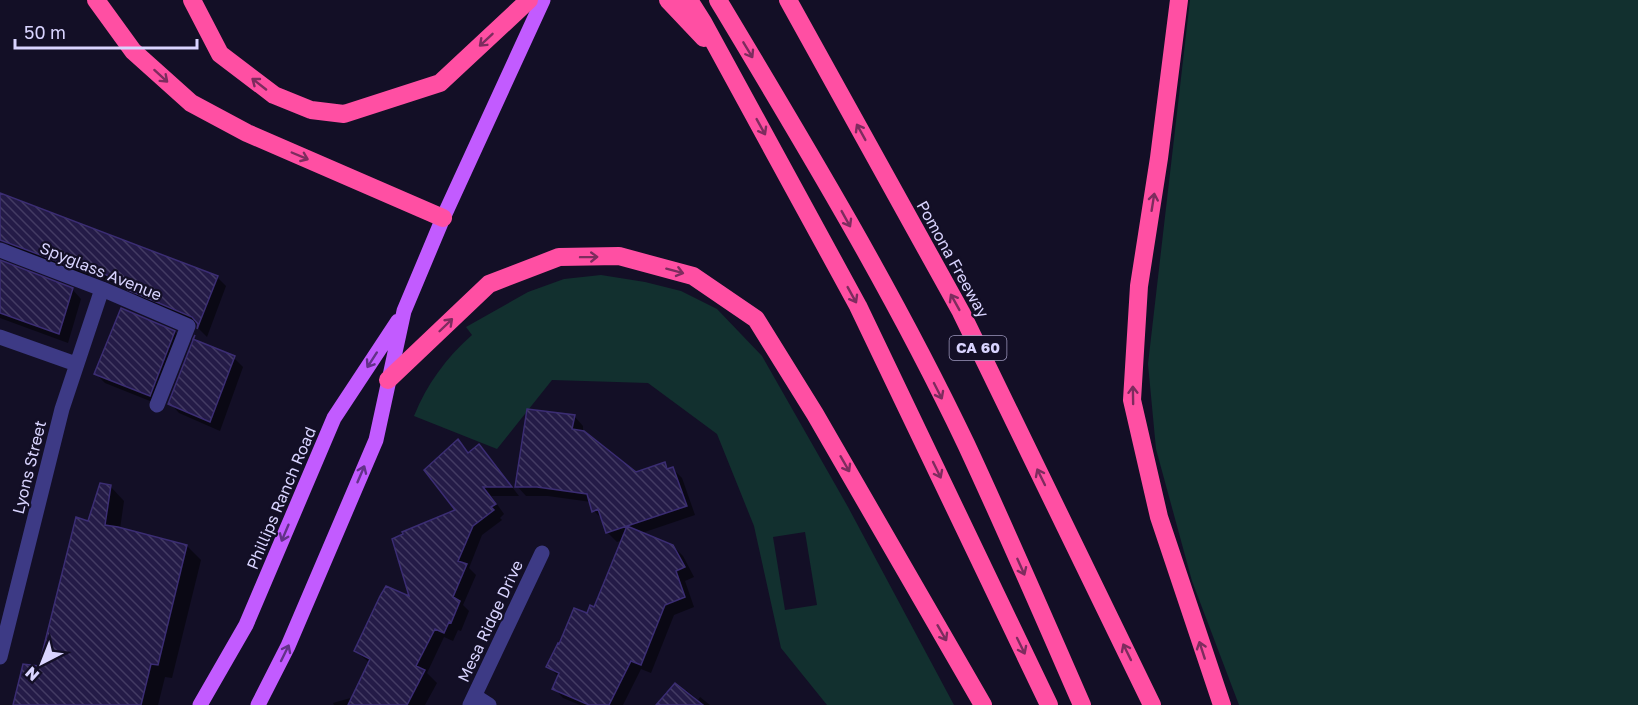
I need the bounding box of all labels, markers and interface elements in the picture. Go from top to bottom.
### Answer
scale bar [15,12,196,50]
text: 50 m [24,21,66,43]
one-way arrow [479,33,494,47]
one-way arrow [743,41,755,58]
one-way arrow [153,69,168,83]
one-way arrow [251,78,267,91]
one-way arrow [755,118,767,135]
one-way arrow [854,123,866,140]
one-way arrow [291,151,309,163]
one-way arrow [1147,192,1158,212]
street label: Pomona Freeway [913,197,993,321]
one-way arrow [841,209,852,227]
street label: Spyglass Avenue [37,237,165,305]
one-way arrow [578,251,598,263]
one-way arrow [666,266,685,277]
one-way arrow [847,286,859,303]
one-way arrow [949,294,961,311]
one-way arrow [438,318,453,333]
road number: CA 60 [950,336,1006,360]
one-way arrow [366,351,379,368]
one-way arrow [933,381,944,399]
one-way arrow [1127,386,1139,406]
street label: Lyons Street [8,418,50,516]
street label: Phillips Ranch Road [242,424,320,572]
one-way arrow [839,455,851,472]
one-way arrow [932,461,944,479]
one-way arrow [356,465,368,483]
one-way arrow [1035,468,1047,486]
one-way arrow [279,524,290,542]
street label: Mesa Ridge Drive [453,557,527,685]
one-way arrow [1015,558,1027,576]
one-way arrow [936,624,948,641]
north arrow [12,633,72,693]
one-way arrow [1016,637,1028,655]
one-way arrow [1196,641,1207,660]
one-way arrow [1121,643,1133,661]
one-way arrow [279,644,291,662]
text: N [21,663,43,686]

